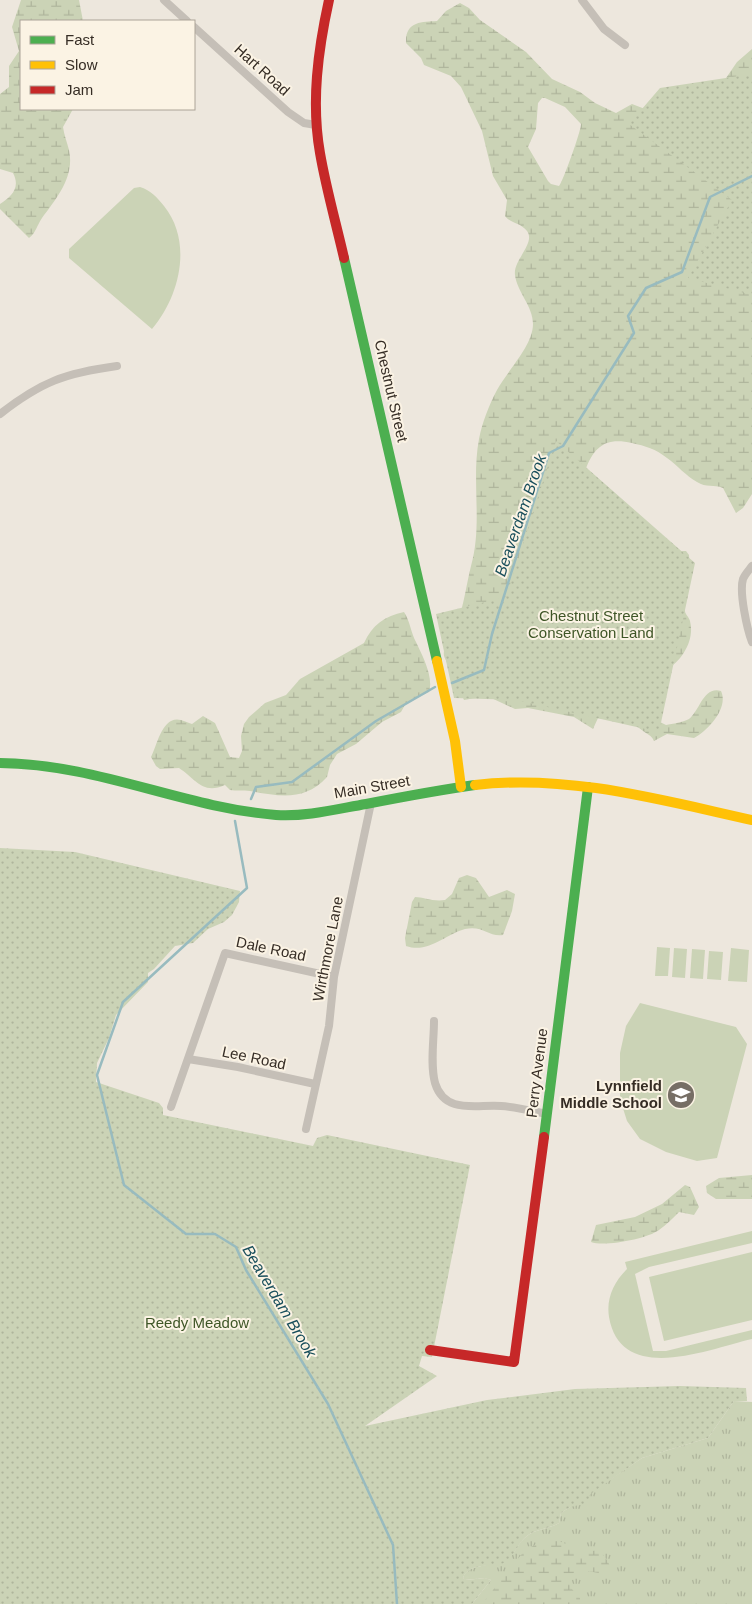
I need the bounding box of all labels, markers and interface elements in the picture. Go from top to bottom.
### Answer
legend [20,20,195,110]
text: Fast [65,31,95,48]
street label: Hart Road [231,40,293,99]
text: Slow [65,56,98,73]
text: Jam [65,81,93,98]
street label: Chestnut Street [371,338,412,444]
water label: Beaverdam Brook [492,451,550,578]
park label: Chestnut Street Conservation Land [528,607,654,641]
street label: Main Street [333,771,412,802]
street label: Wirthmore Lane [309,895,346,1003]
street label: Dale Road [235,933,308,964]
street label: Perry Avenue [523,1027,550,1119]
street label: Lee Road [221,1042,288,1073]
place label: Lynnfield Middle School [560,1077,662,1111]
school or university icon: Lynnfield Middle School [666,1080,696,1110]
water label: Beaverdam Brook [239,1242,320,1361]
park label: Reedy Meadow [145,1314,249,1331]

